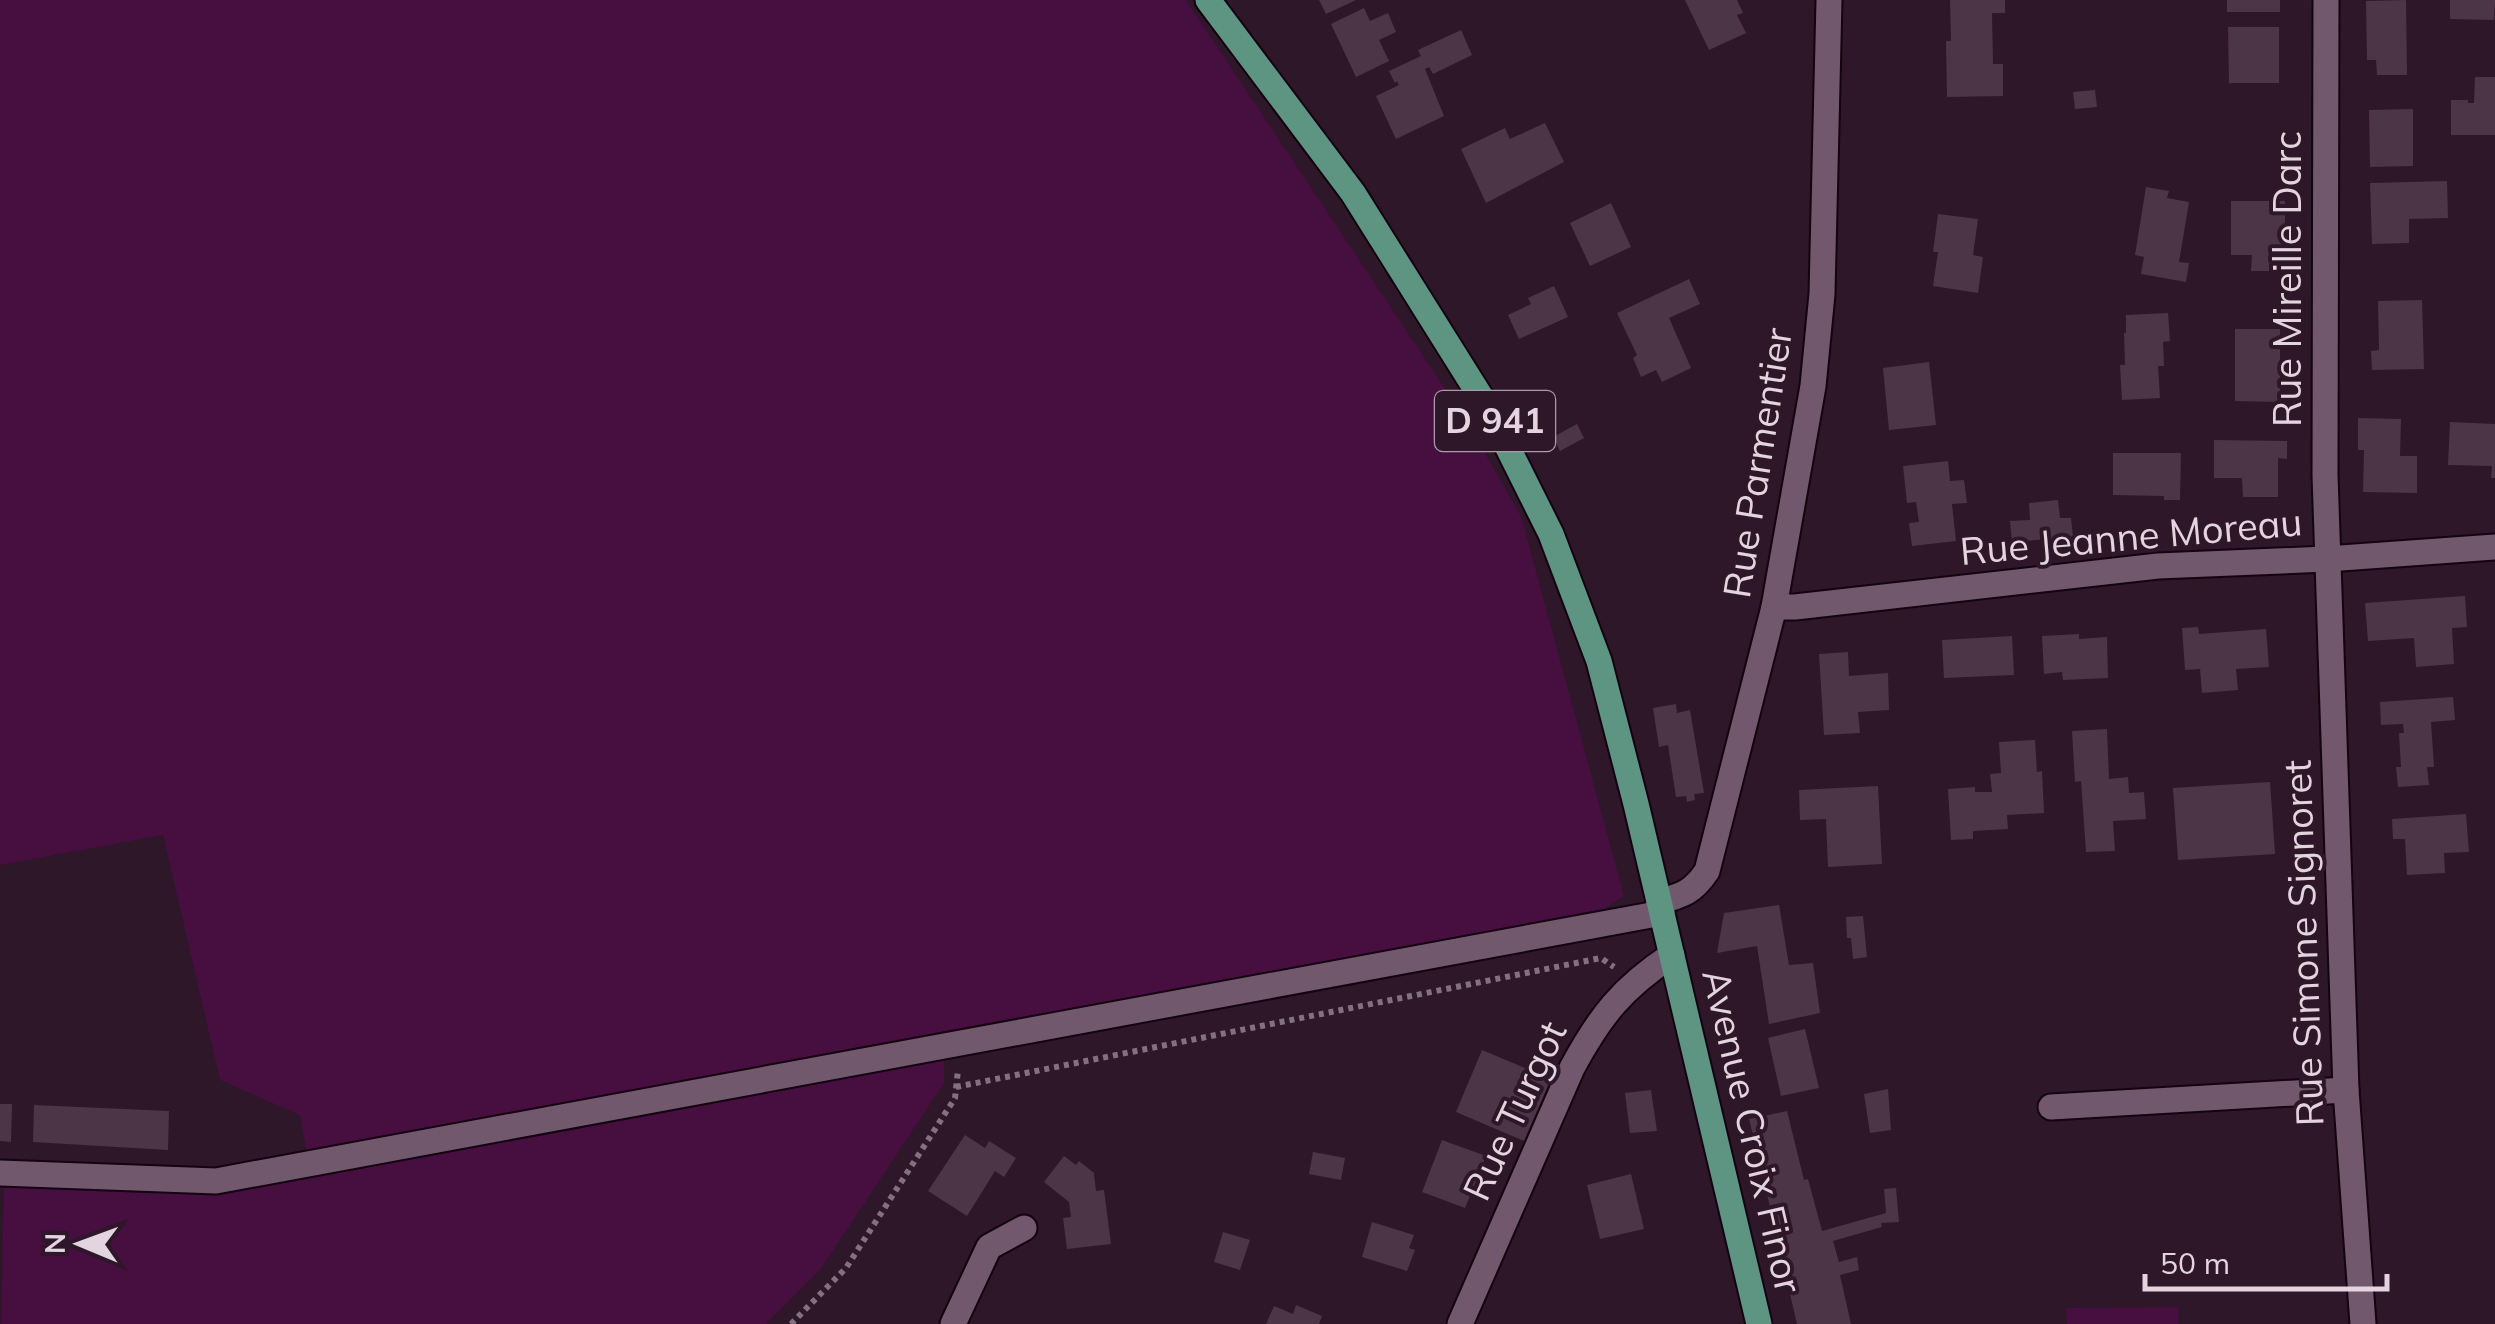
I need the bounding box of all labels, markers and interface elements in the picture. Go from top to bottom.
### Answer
street label: Rue Mireille Darc [2263,131,2311,427]
street label: Rue Parmentier [1712,324,1802,601]
road number: D 941 [1435,391,1555,451]
street label: Rue Jeanne Moreau [1958,497,2304,575]
street label: Rue Simone Signoret [2273,759,2333,1127]
street label: Avenue Croix Finor [1692,964,1814,1298]
street label: Rue Turgot [1452,1013,1576,1208]
north arrow [30,1194,130,1294]
scale bar [2145,1229,2388,1291]
text: N [37,1233,72,1254]
text: 50 m [2160,1244,2230,1282]

